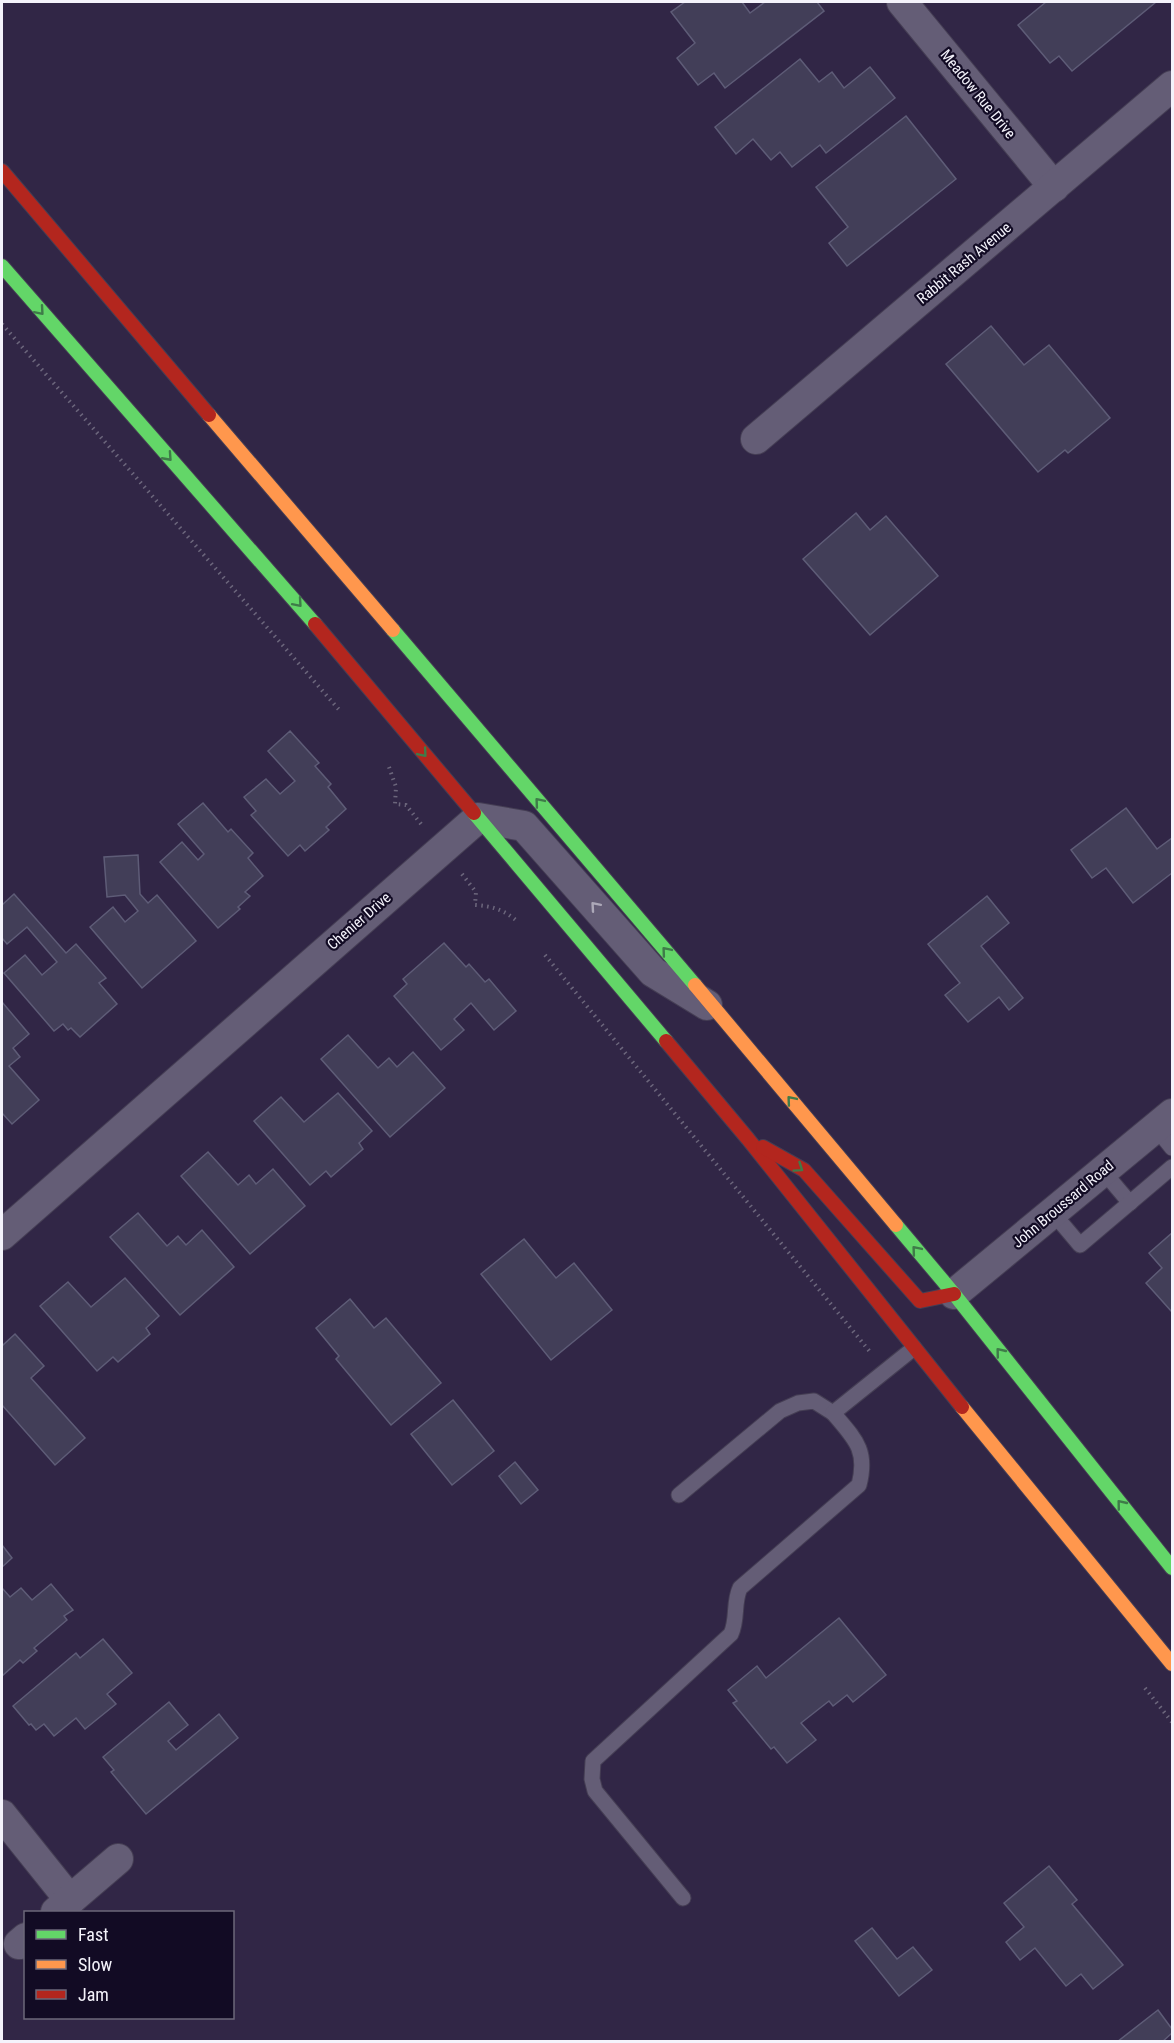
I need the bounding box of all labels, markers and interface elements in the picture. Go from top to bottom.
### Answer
street label: Meadow Rue Drive [937,46,1019,142]
street label: Rabbit Rash Avenue [913,218,1015,308]
one-way arrow [33,304,44,315]
one-way arrow [161,451,172,461]
one-way arrow [291,596,302,607]
one-way arrow [416,746,427,757]
one-way arrow [535,798,546,809]
street label: Chenier Drive [323,888,395,954]
one-way arrow [591,903,602,913]
one-way arrow [662,947,673,958]
one-way arrow [787,1096,798,1107]
street label: John Broussard Road [1009,1156,1117,1252]
one-way arrow [792,1161,803,1172]
one-way arrow [912,1245,923,1256]
one-way arrow [996,1348,1007,1359]
one-way arrow [1118,1500,1129,1511]
legend [24,1911,234,2019]
text: Fast [78,1924,109,1945]
text: Slow [78,1954,113,1975]
text: Jam [78,1984,109,2005]

